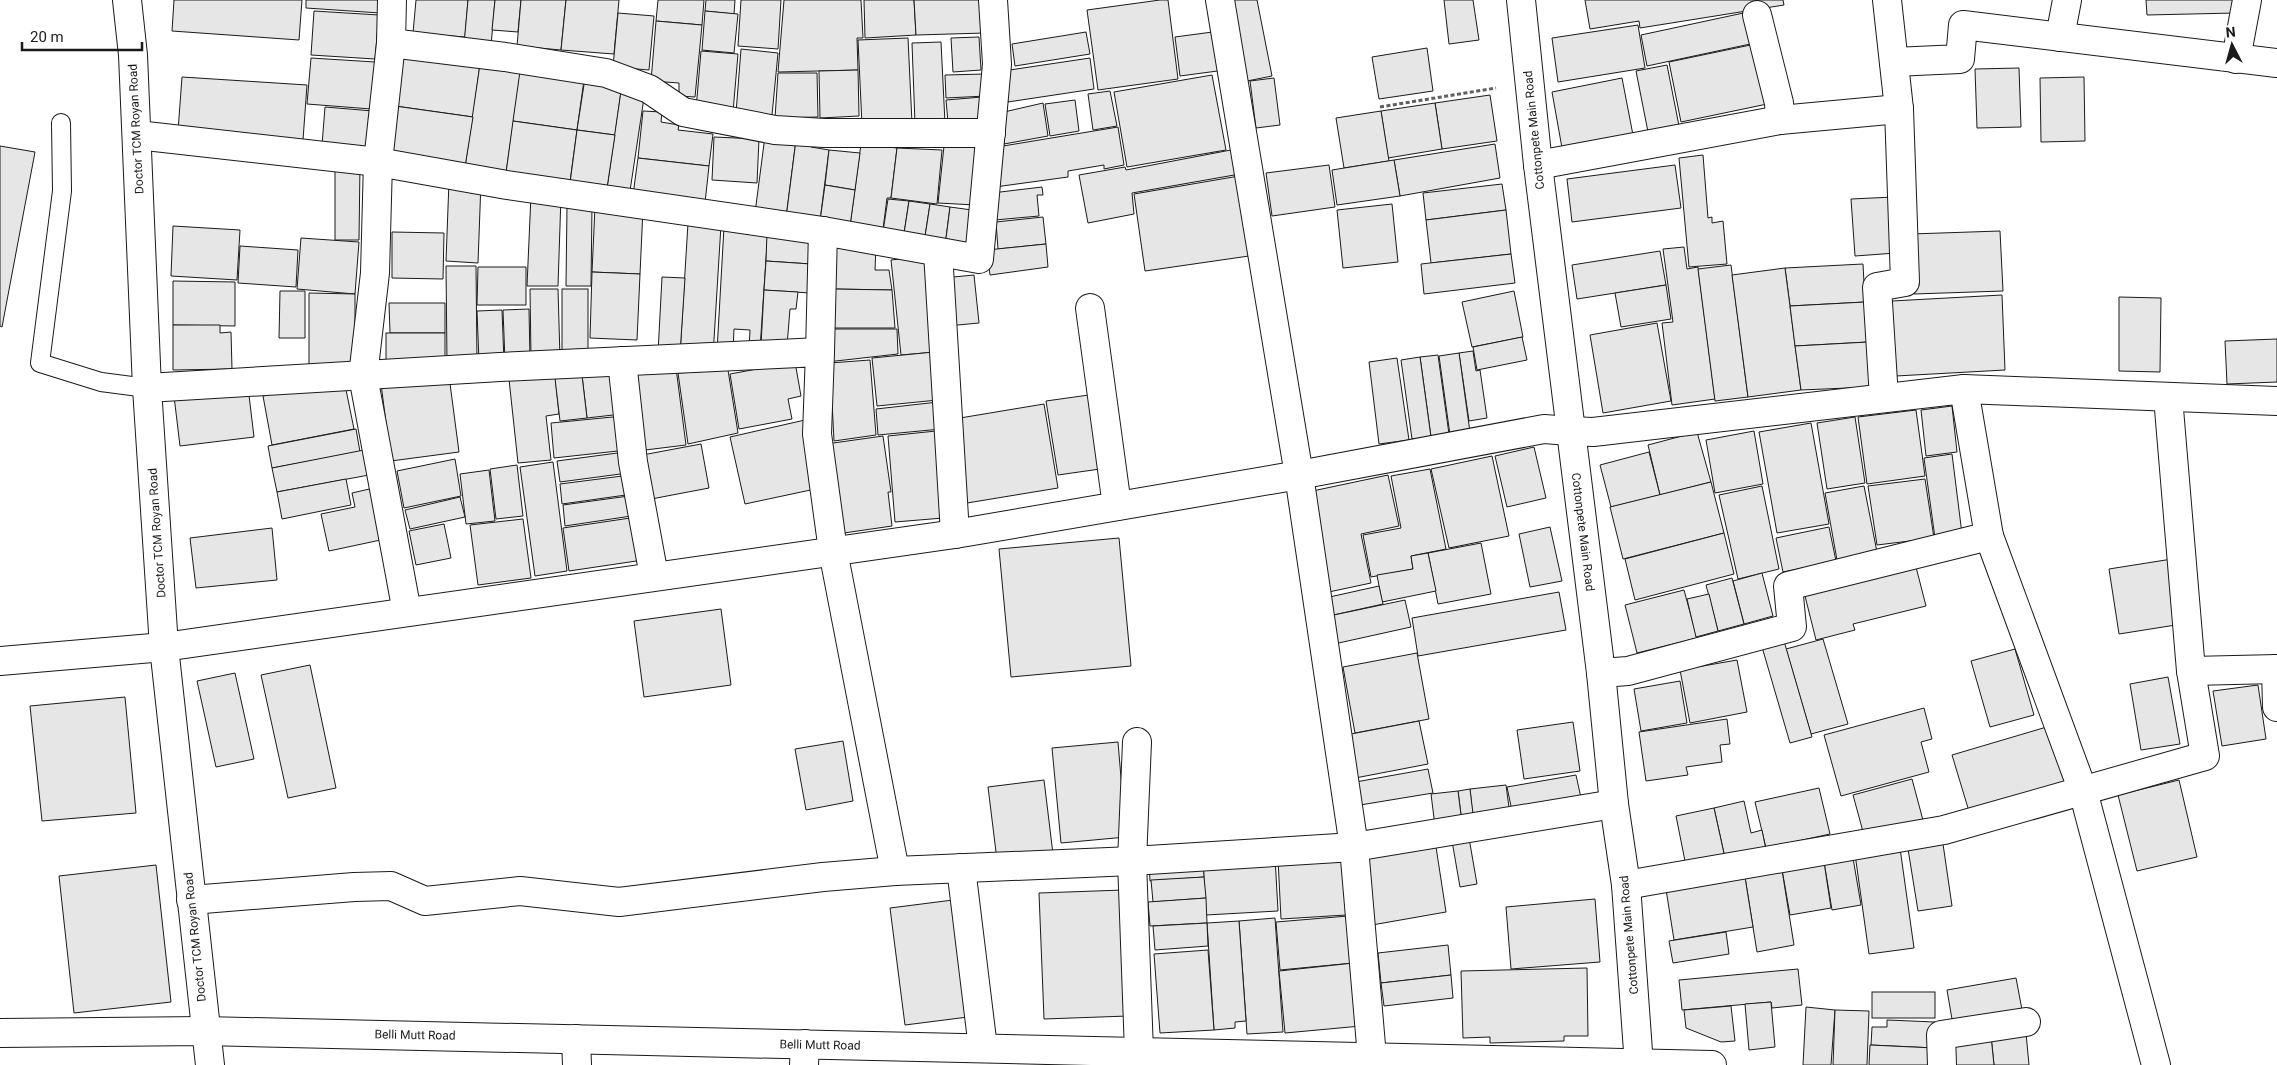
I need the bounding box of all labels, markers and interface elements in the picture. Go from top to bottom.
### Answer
scale bar [22,20,142,52]
north arrow [2207,20,2257,70]
text: N [2225,24,2236,41]
text: 20 m [30,28,64,46]
street label: Doctor TCM Royan Road [126,64,146,194]
street label: Cottonpete Main Road [1521,70,1547,190]
street label: Doctor TCM Royan Road [145,468,169,598]
street label: Cottonpete Main Road [1569,472,1597,592]
street label: Doctor TCM Royan Road [181,872,209,1002]
street label: Cottonpete Main Road [1617,875,1641,995]
street label: Belli Mutt Road [374,1027,456,1043]
street label: Belli Mutt Road [779,1037,861,1053]

